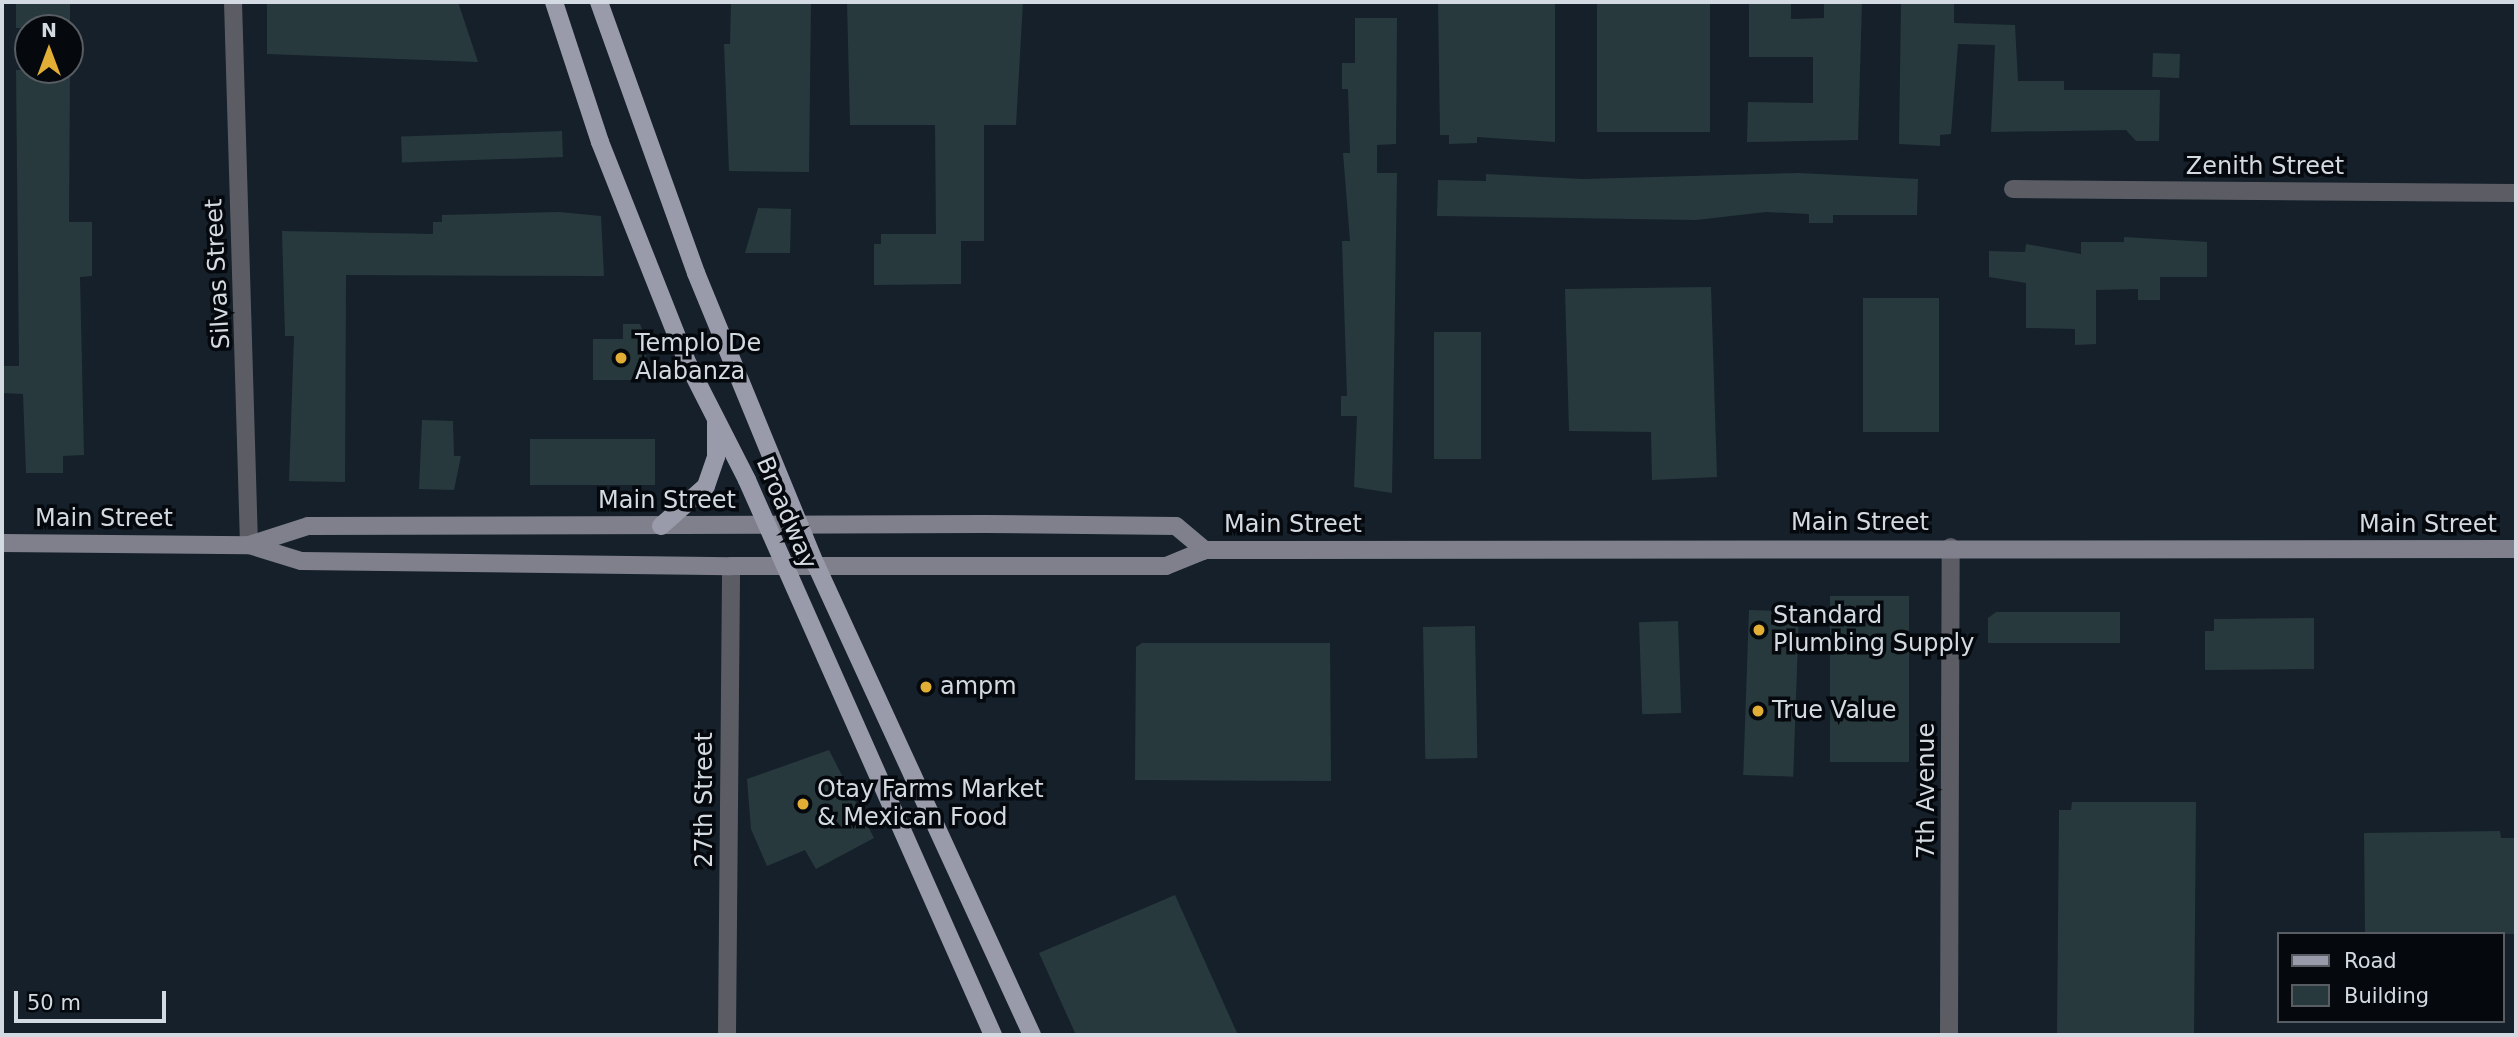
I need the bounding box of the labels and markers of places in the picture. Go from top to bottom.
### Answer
place label: Templo De Alabanza [635,330,761,386]
marker: Templo De Alabanza [613,350,629,366]
place label: Standard Plumbing Supply [1773,602,1974,658]
marker: Standard Plumbing Supply [1751,622,1767,638]
place label: ampm [940,673,1017,701]
marker: ampm [918,679,934,695]
place label: True Value [1772,697,1897,725]
marker: True Value [1750,703,1766,719]
place label: Otay Farms Market & Mexican Food [817,776,1044,832]
marker: Otay Farms Market & Mexican Food [795,796,811,812]

